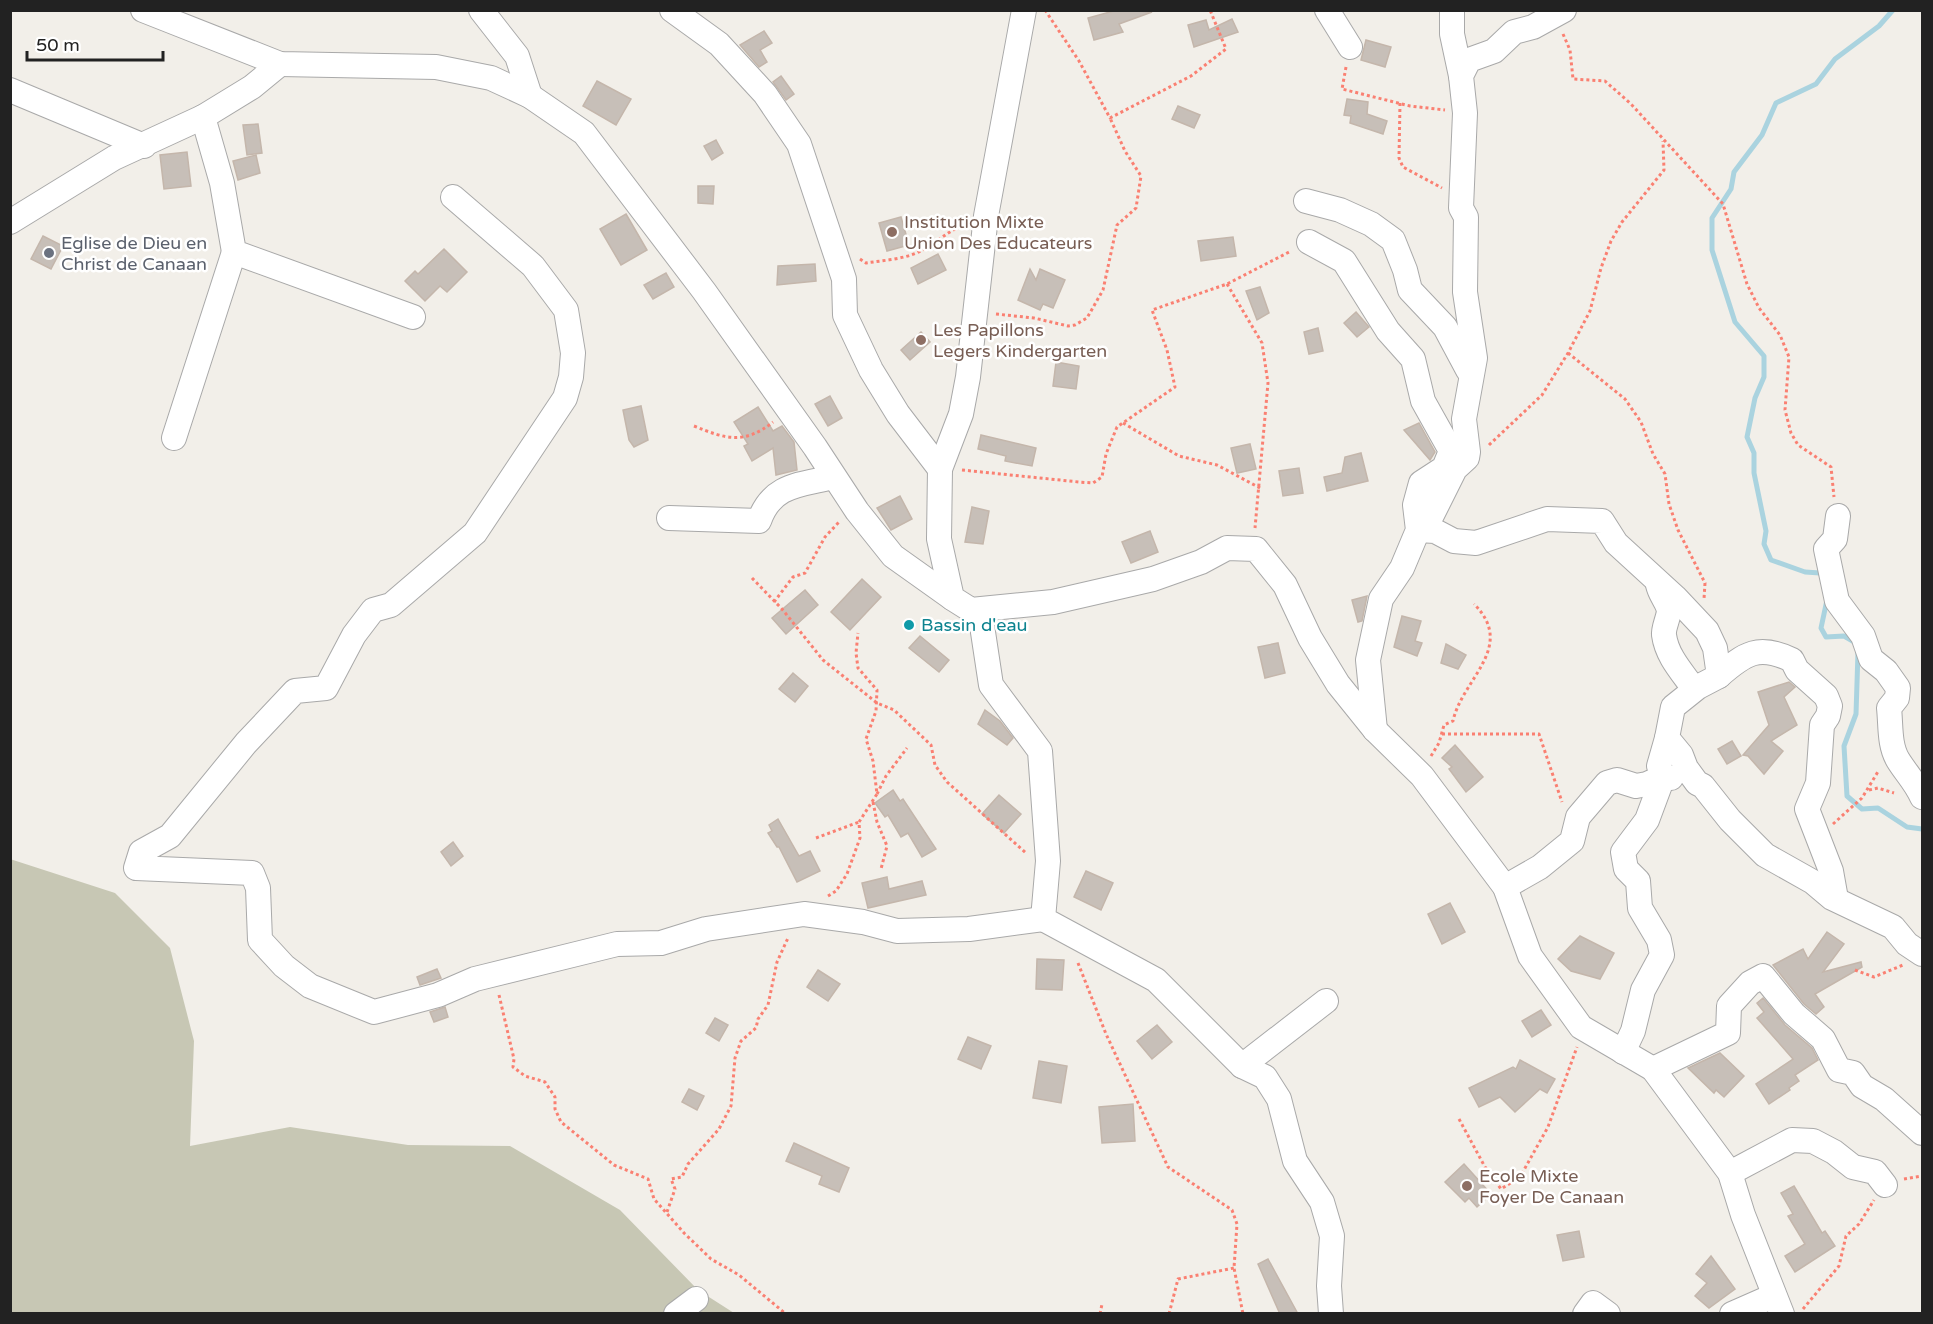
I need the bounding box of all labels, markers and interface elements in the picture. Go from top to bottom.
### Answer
scale bar [27,24,164,62]
text: 50 m [36,34,80,56]
place label: Institution Mixte Union Des Educateurs [904,211,1093,254]
marker: Institution Mixte Union Des Educateurs [885,225,899,239]
place label: Eglise de Dieu en Christ de Canaan [61,232,207,275]
marker: Eglise de Dieu en Christ de Canaan [42,246,56,260]
place label: Les Papillons Legers Kindergarten [933,319,1107,362]
marker: Les Papillons Legers Kindergarten [914,333,928,347]
place label: Bassin d'eau [921,614,1028,636]
marker: Bassin d'eau [902,618,916,632]
place label: Ecole Mixte Foyer De Canaan [1479,1165,1624,1208]
marker: Ecole Mixte Foyer De Canaan [1460,1179,1474,1193]

